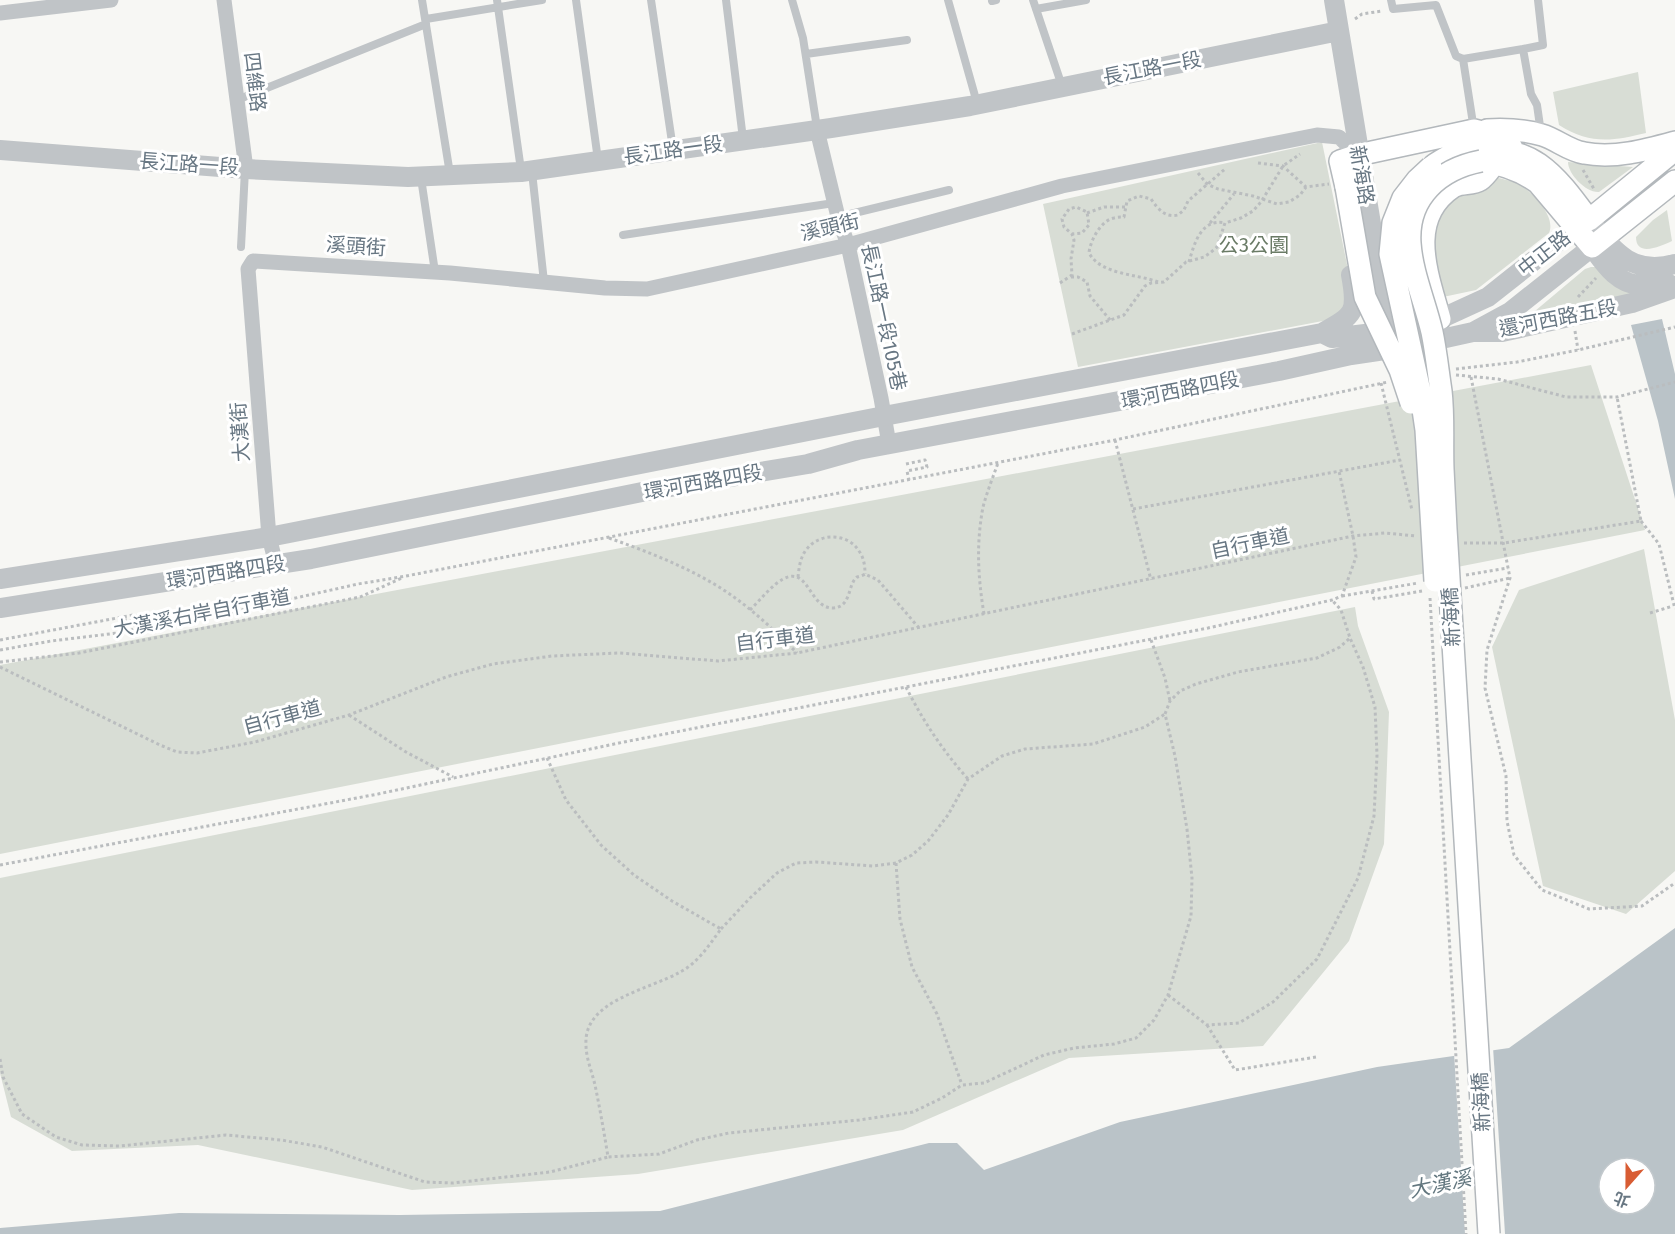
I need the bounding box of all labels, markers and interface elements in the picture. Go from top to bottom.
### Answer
street label: 長江路一段 [1101,47,1203,89]
street label: 四維路 [239,51,271,113]
street label: 長江路一段 [622,131,724,169]
street label: 新海路 [1345,143,1379,207]
street label: 長江路一段 [138,149,240,179]
street label: 溪頭街 [798,209,862,245]
street label: 中正路 [1513,225,1575,281]
street label: 溪頭街 [325,232,387,260]
park label: 公3公園 [1219,233,1289,257]
street label: 長江路一段105巷 [857,241,911,393]
street label: 還河西路五段 [1497,295,1619,341]
street label: 環河西路四段 [1119,367,1241,413]
street label: 大漢街 [226,401,254,463]
street label: 環河西路四段 [642,460,764,504]
street label: 自行車道 [1208,523,1292,563]
street label: 環河西路四段 [165,551,287,593]
street label: 大漢溪右岸自行車道 [111,584,293,642]
street label: 新海橋 [1437,586,1465,648]
street label: 自行車道 [734,622,816,656]
street label: 自行車道 [240,695,324,739]
street label: 新海橋 [1467,1071,1495,1133]
north arrow [1597,1156,1657,1216]
water label: 大漢溪 [1406,1164,1476,1203]
text: 北 [1611,1188,1633,1211]

